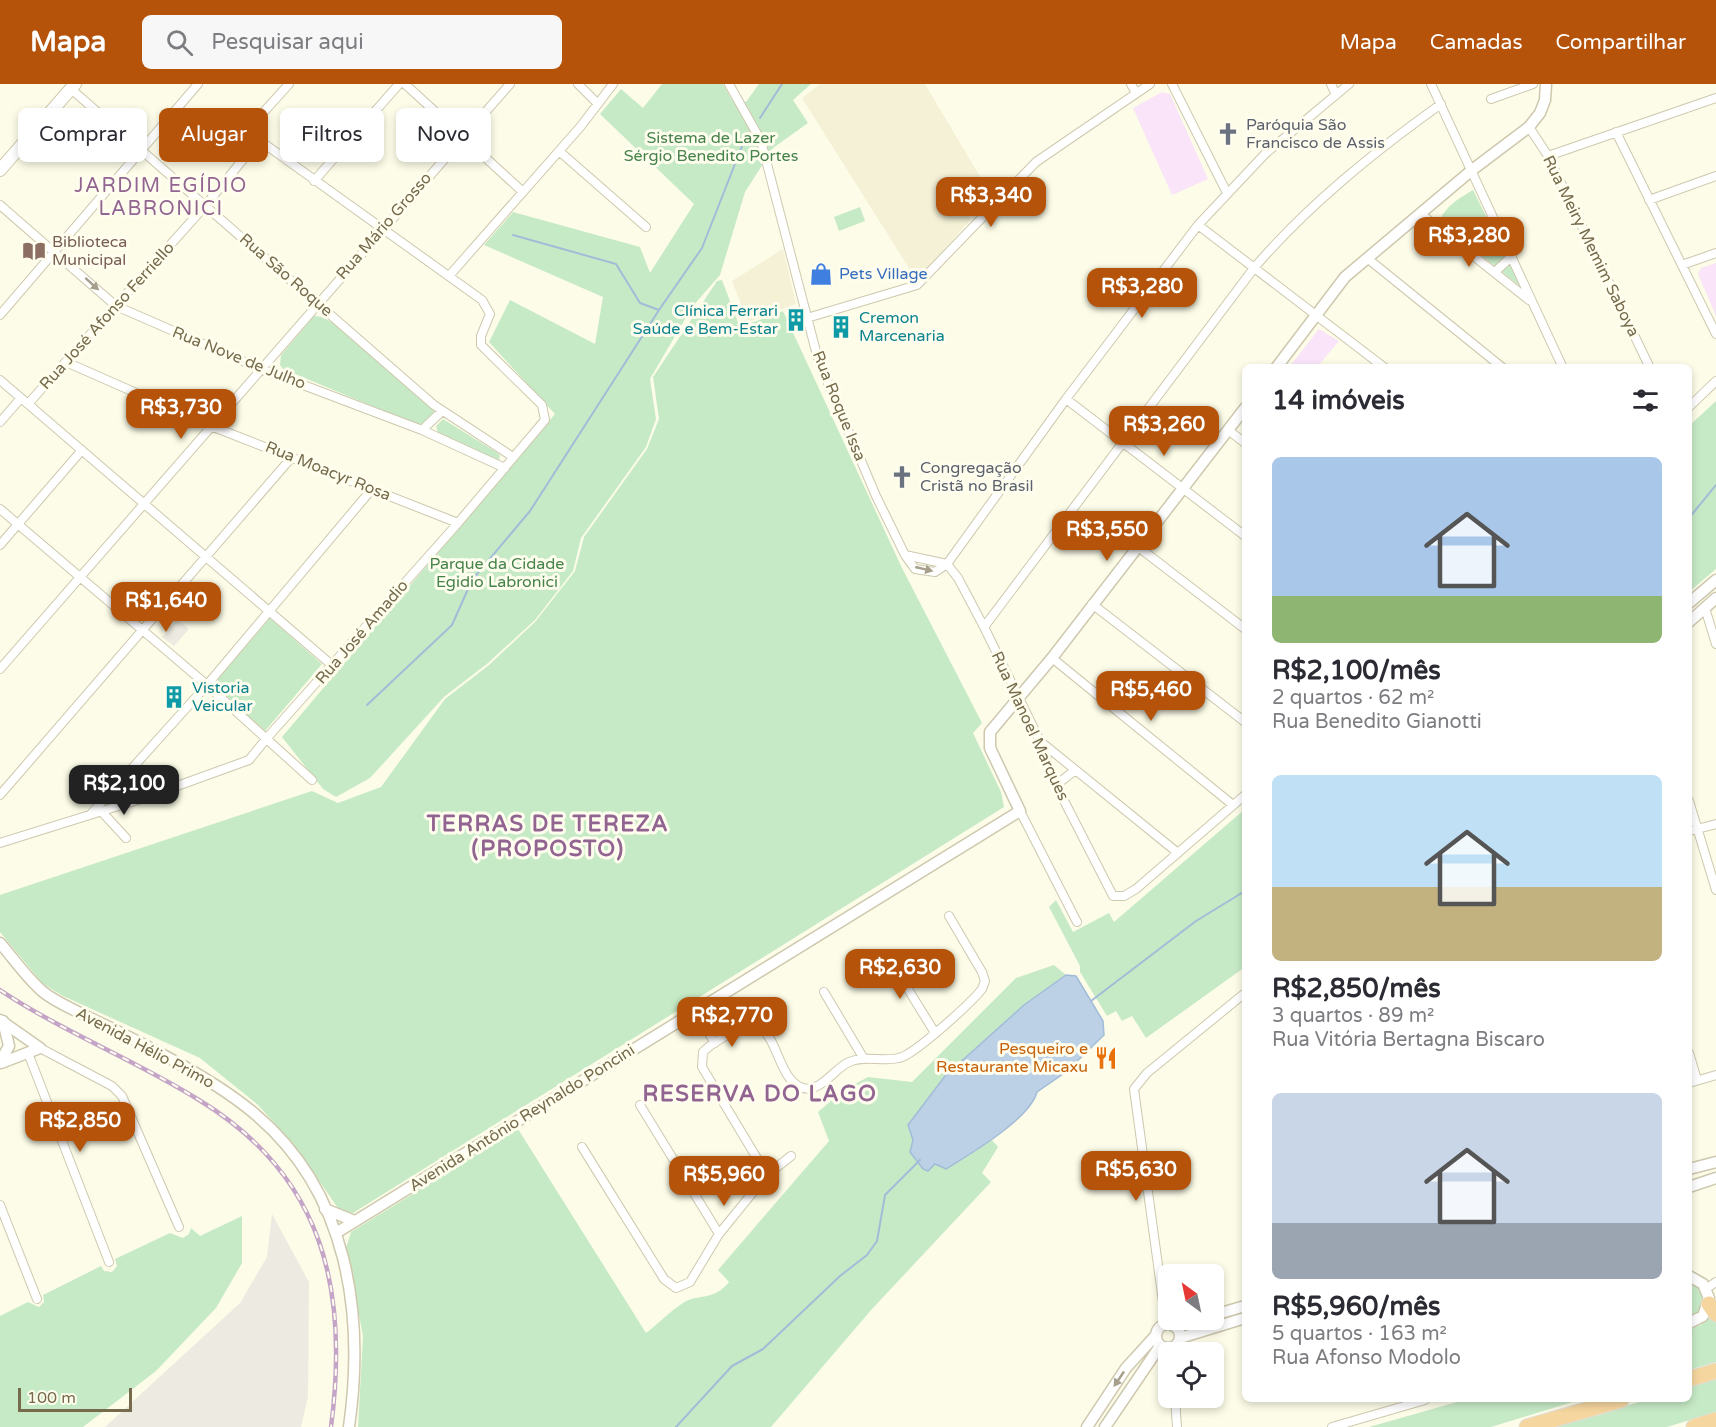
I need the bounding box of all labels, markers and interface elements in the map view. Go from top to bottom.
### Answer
search box [142,15,562,69]
text: Mapa [30,25,106,59]
icon: search [163,26,196,59]
text: Pesquisar aqui [211,29,364,55]
text: Mapa [1340,30,1397,55]
text: Camadas [1430,30,1522,55]
text: Compartilhar [1555,30,1686,55]
chip: Comprar [18,108,147,162]
chip: Alugar [159,108,268,162]
chip: Filtros [280,108,384,162]
chip: Novo [396,108,491,162]
place label: Paróquia São Francisco de Assis [1246,115,1385,153]
church icon: Paróquia São Francisco de Assis [1215,121,1241,147]
park label: Sistema de Lazer Sérgio Benedito Portes [624,128,798,166]
street label: Rua Meiry Memim Saboya [1538,152,1644,340]
street label: Rua Mário Grosso [332,168,436,284]
district label: JARDIM EGÍDIO LABRONICI [74,173,248,221]
pin: R$3,340 [936,177,1046,228]
text: R$3,340 [950,184,1032,208]
pin: R$3,280 [1414,217,1524,268]
text: R$3,280 [1428,224,1510,248]
street label: Rua São Roque [235,229,337,321]
place label: Biblioteca Municipal [52,232,127,270]
library icon: Biblioteca Municipal [21,238,47,264]
street label: Rua José Afonso Ferriello [35,238,179,394]
shop icon: Pets Village [808,261,834,287]
place label: Pets Village [839,264,928,284]
pin: R$3,280 [1087,268,1197,319]
text: R$3,280 [1101,275,1183,299]
one-way arrow [84,277,98,291]
place label: Clínica Ferrari Saúde e Bem-Estar [633,301,779,339]
building icon: Clínica Ferrari Saúde e Bem-Estar [783,307,809,333]
place label: Cremon Marcenaria [859,308,945,346]
building icon: Cremon Marcenaria [828,314,854,340]
street label: Rua Nove de Julho [169,322,309,394]
street label: Rua Roque Issa [808,348,870,464]
icon: filters [1629,384,1662,417]
text: 14 imóveis [1272,385,1405,416]
pin: R$3,730 [126,389,236,440]
text: R$3,730 [140,396,222,420]
pin: R$3,260 [1109,406,1219,457]
text: R$3,260 [1123,413,1205,437]
street label: Rua Moacyr Rosa [262,437,394,505]
place label: Congregação Cristã no Brasil [920,458,1033,496]
church icon: Congregação Cristã no Brasil [889,464,915,490]
icon: home [1413,496,1521,604]
pin: R$3,550 [1052,511,1162,562]
text: R$3,550 [1066,518,1148,542]
park label: Parque da Cidade Egidio Labronici [430,554,564,592]
one-way arrow [915,565,934,574]
street label: Rua José Amadio [311,576,413,688]
pin: R$1,640 [111,582,221,633]
text: R$1,640 [125,589,207,613]
street label: Rua Manoel Marques [987,648,1073,804]
text: R$2,100/mês [1272,655,1441,686]
pin: R$5,460 [1096,671,1206,722]
place label: Vistoria Veicular [192,678,254,716]
text: R$5,460 [1110,678,1192,702]
building icon: Vistoria Veicular [161,684,187,710]
text: 2 quartos · 62 m² [1272,686,1434,710]
text: Rua Benedito Gianotti [1272,710,1482,734]
pin: R$2,100 [69,765,179,816]
text: R$2,100 [83,772,165,796]
district label: TERRAS DE TEREZA (PROPOSTO) [426,811,669,862]
icon: home [1413,814,1521,922]
pin: R$2,630 [845,949,955,1000]
text: R$2,630 [859,956,941,980]
text: R$2,850/mês [1272,973,1441,1004]
pin: R$2,770 [677,997,787,1048]
street label: Avenida Hélio Primo [72,1003,218,1093]
text: R$2,770 [691,1004,773,1028]
text: 3 quartos · 89 m² [1272,1004,1434,1028]
text: Rua Vitória Bertagna Biscaro [1272,1028,1545,1052]
place label: Pesqueiro e Restaurante Micaxu [936,1039,1088,1077]
street label: Avenida Antônio Reynaldo Poncini [405,1040,639,1196]
restaurant icon: Pesqueiro e Restaurante Micaxu [1093,1045,1119,1071]
district label: RESERVA DO LAGO [643,1081,877,1107]
pin: R$2,850 [25,1102,135,1153]
text: R$2,850 [39,1109,121,1133]
icon: home [1413,1132,1521,1240]
pin: R$5,630 [1081,1151,1191,1202]
pin: R$5,960 [669,1156,779,1207]
text: R$5,630 [1095,1158,1177,1182]
text: R$5,960 [683,1163,765,1187]
north arrow [1158,1264,1224,1330]
map controls [1158,1264,1224,1408]
text: R$5,960/mês [1272,1291,1441,1322]
text: 5 quartos · 163 m² [1272,1322,1447,1346]
button: locate [1158,1342,1224,1408]
text: Rua Afonso Modolo [1272,1346,1461,1370]
one-way arrow [1114,1371,1125,1387]
scale bar [18,1385,132,1412]
text: 100 m [27,1388,76,1408]

